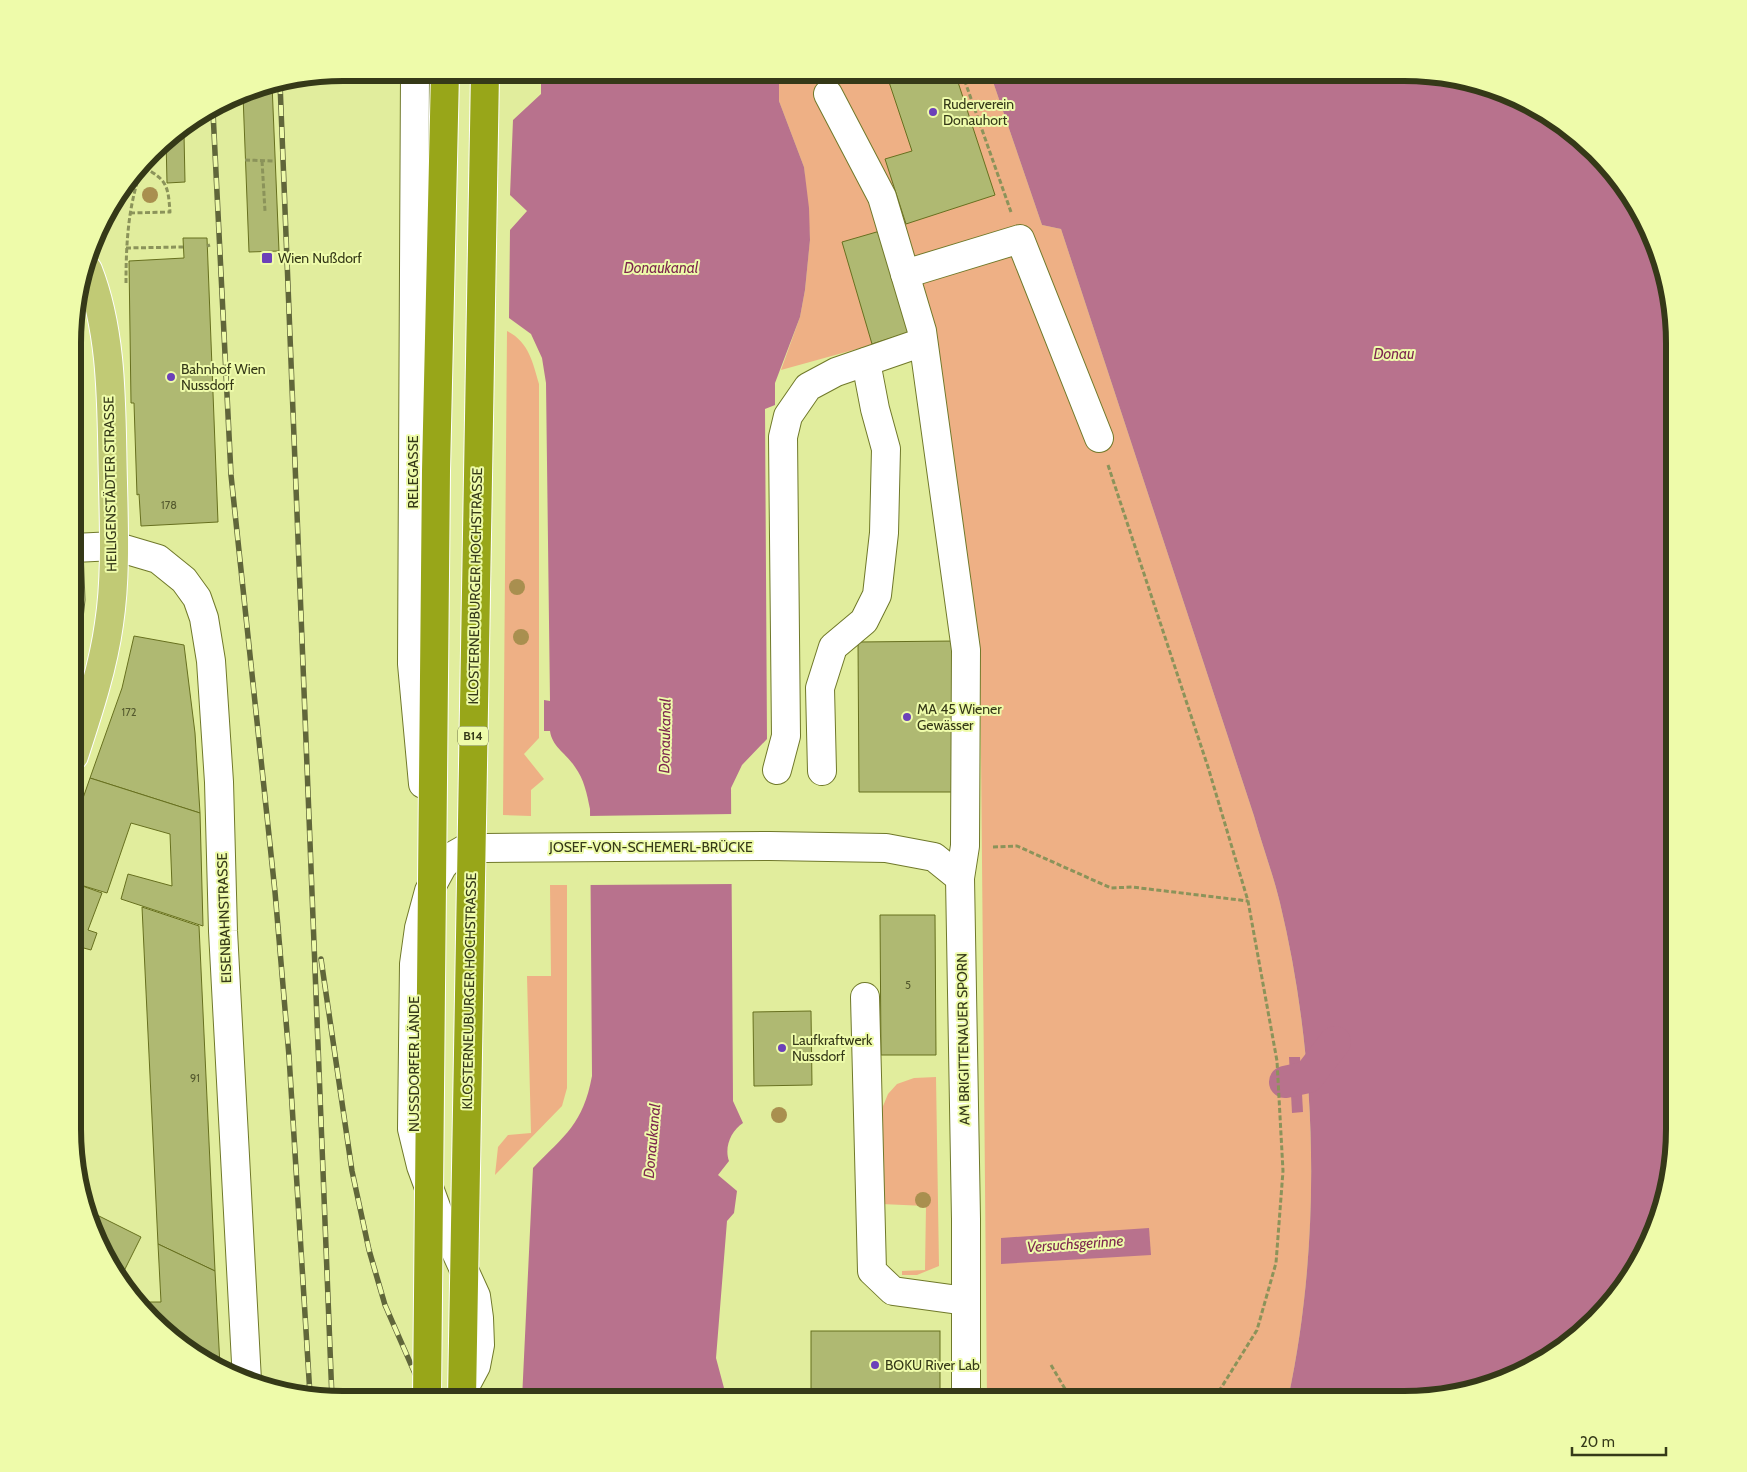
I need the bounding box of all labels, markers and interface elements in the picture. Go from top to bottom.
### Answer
place label: Ruderverein Donauhort [943,95,1014,129]
marker: Ruderverein Donauhort [927,106,939,118]
place label: Wien Nußdorf [278,249,362,267]
marker: Wien Nußdorf [260,251,274,265]
water label: Donaukanal [624,259,699,277]
water label: Donau [1374,345,1414,363]
place label: Bahnhof Wien Nussdorf [181,360,266,394]
marker: Bahnhof Wien Nussdorf [165,371,177,383]
street label: HEILIGENSTÄDTER STRASSE [99,396,121,572]
street label: RELEGASSE [404,435,422,508]
street label: KLOSTERNEUBURGER HOCHSTRASSE [464,467,486,704]
house number: 178 [161,498,177,512]
water label: Donaukanal [655,698,675,774]
place label: MA 45 Wiener Gewässer [917,700,1002,734]
house number: 172 [122,705,137,719]
marker: MA 45 Wiener Gewässer [901,711,913,723]
road number: B14 [458,726,488,746]
street label: JOSEF-VON-SCHEMERL-BRÜCKE [548,838,753,856]
street label: EISENBAHNSTRASSE [213,852,235,984]
street label: KLOSTERNEUBURGER HOCHSTRASSE [458,872,480,1109]
street label: AM BRIGITTENAUER SPORN [952,953,974,1125]
house number: 5 [905,978,911,992]
street label: NUSSDORFER LÄNDE [405,996,423,1132]
place label: Laufkraftwerk Nussdorf [792,1031,873,1065]
marker: Laufkraftwerk Nussdorf [776,1042,788,1054]
house number: 91 [190,1071,200,1085]
water label: Donaukanal [640,1103,664,1179]
water label: Versuchsgerinne [1026,1232,1124,1256]
place label: BOKU River Lab [885,1356,980,1374]
marker: BOKU River Lab [869,1359,881,1371]
scale bar [1572,1424,1666,1456]
text: 20 m [1580,1433,1615,1451]

